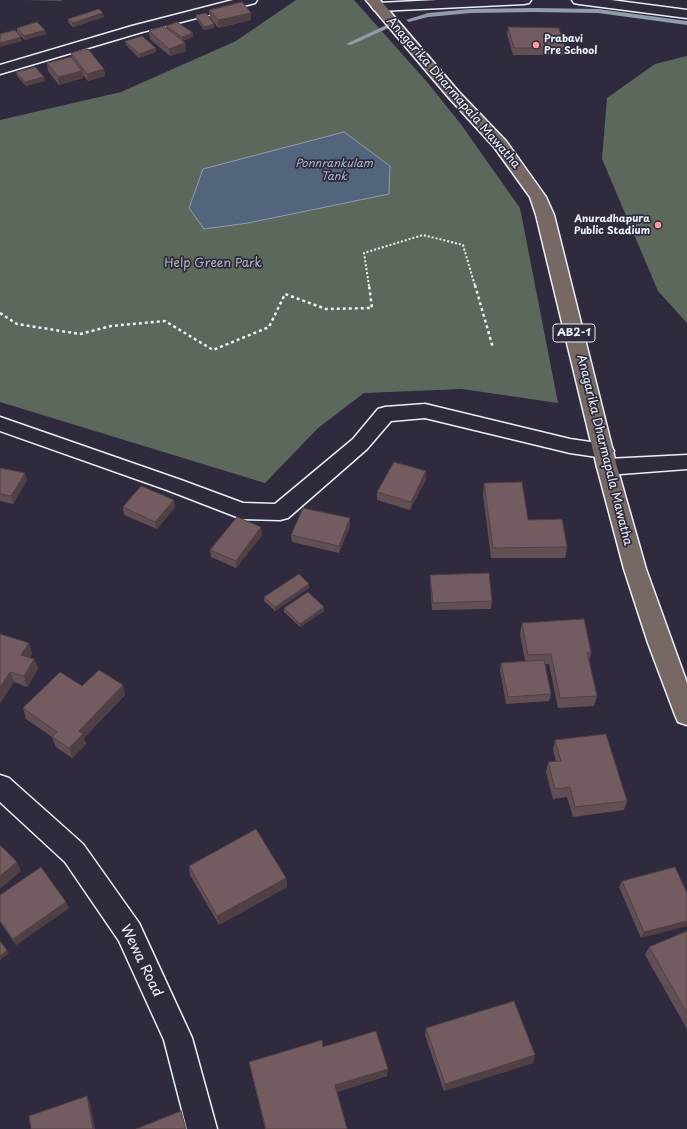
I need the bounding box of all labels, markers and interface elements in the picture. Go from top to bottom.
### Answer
street label: Anagarika Dharmapala Mawatha [383,14,523,172]
place label: Prabavi Pre School [544,33,597,56]
marker: Prabavi Pre School [531,40,541,50]
water label: Ponnrankulam Tank [295,157,373,183]
place label: Anuradhapura Public Stadium [574,213,650,236]
marker: Anuradhapura Public Stadium [653,220,663,230]
park label: Help Green Park [164,257,262,271]
road number: AB2-1 [553,324,595,342]
street label: Anagarika Dharmapala Mawatha [573,353,635,547]
street label: Wewa Road [116,922,166,1000]

